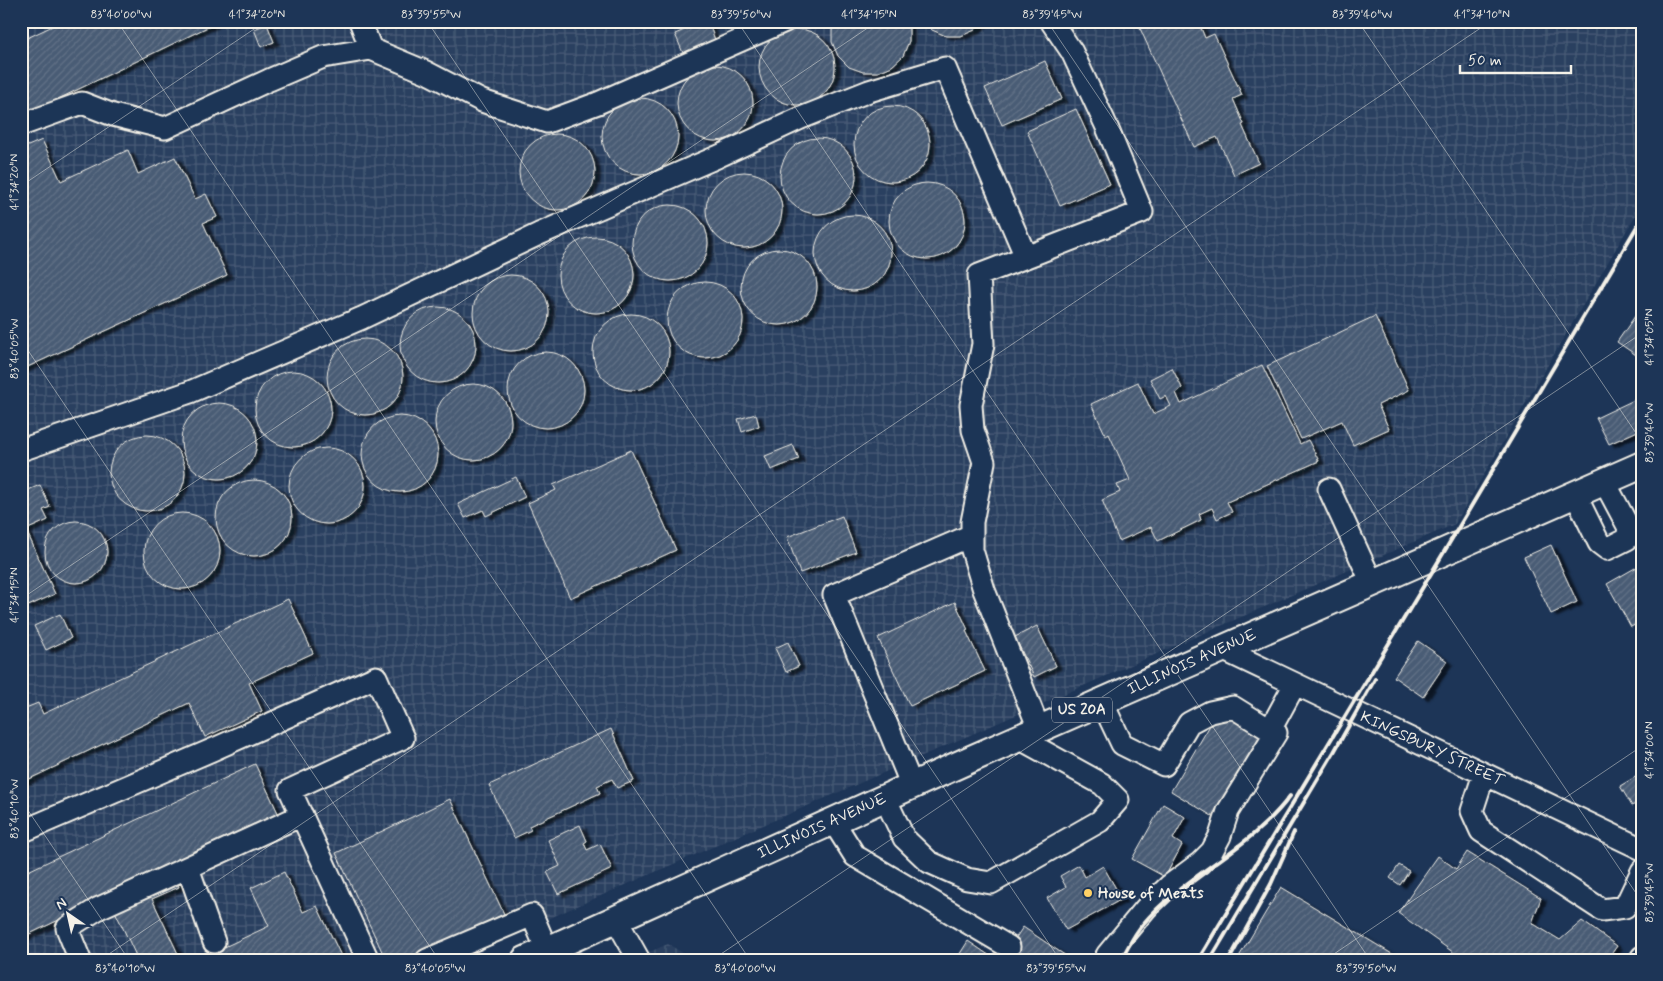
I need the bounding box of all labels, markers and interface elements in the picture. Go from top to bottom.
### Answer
text: 83°40'00"W [90,7,152,23]
text: 41°34'20"N [229,7,285,23]
text: 83°39'55"W [401,7,461,23]
text: 83°39'50"W [711,7,771,23]
text: 41°34'15"N [841,7,897,23]
text: 83°39'45"W [1022,7,1082,23]
text: 83°39'40"W [1332,7,1392,23]
text: 41°34'10"N [1454,7,1510,23]
scale bar [1460,42,1572,74]
text: 50 m [1468,51,1502,71]
text: 41°34'20"N [7,154,23,210]
text: 41°34'05"N [1642,309,1658,365]
text: 83°40'05"W [7,319,23,379]
text: 83°39'40"W [1642,403,1658,463]
text: 41°34'15"N [7,567,23,623]
street label: ILLINOIS AVENUE [1124,624,1260,700]
road number: US 20A [1052,698,1112,722]
street label: KINGSBURY STREET [1357,706,1508,792]
text: 41°34'00"N [1642,721,1658,779]
text: 83°40'10"W [7,779,23,839]
street label: ILLINOIS AVENUE [754,788,890,864]
text: 83°39'45"W [1642,863,1658,923]
place label: House of Meats [1098,883,1204,904]
marker: House of Meats [1082,887,1094,899]
north arrow [42,888,92,938]
text: N [52,894,70,914]
text: 83°40'10"W [95,961,155,977]
text: 83°40'05"W [405,961,465,977]
text: 83°40'00"W [714,961,776,977]
text: 83°39'55"W [1026,961,1086,977]
text: 83°39'50"W [1336,961,1396,977]

